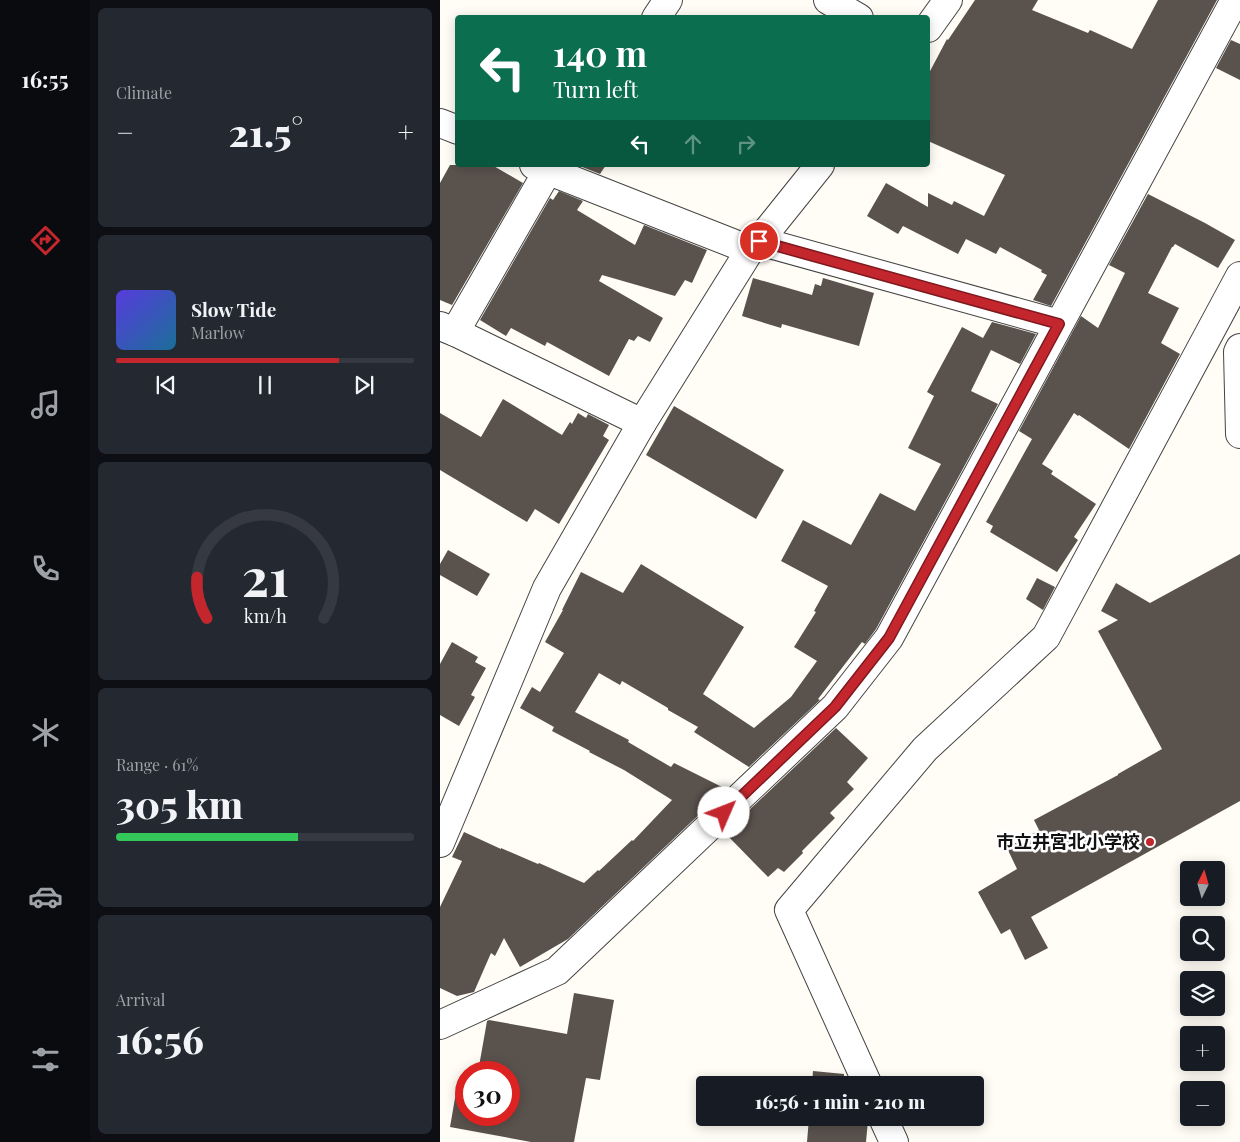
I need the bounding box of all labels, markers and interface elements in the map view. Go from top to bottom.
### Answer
text: 140 m [553,29,647,76]
icon: left [470,35,535,100]
text: 16:55 [21,64,69,94]
text: Turn left [553,74,638,104]
text: Climate [116,82,172,103]
text: 21.5° [229,106,303,157]
text: − [116,113,134,150]
text: + [398,113,414,150]
icon: left [626,130,654,158]
icon: ahead [679,130,707,158]
icon: right [732,130,760,158]
pin [738,220,780,262]
icon: directions [28,223,63,258]
icon: arrive [745,227,773,255]
text: Slow Tide [191,296,276,322]
text: Marlow [191,322,245,343]
icon: previous [152,371,180,399]
icon: pause [251,371,279,399]
icon: next [350,371,378,399]
icon: music [28,387,63,422]
text: 21 [241,541,289,610]
icon: phone [28,551,63,586]
text: km/h [244,604,287,627]
icon: climate [28,715,63,750]
text: Range · 61% [116,754,198,775]
text: 305 km [116,778,243,829]
position arrow [697,786,749,838]
place label: 市立井宮北小学校 [996,829,1140,853]
marker: 市立井宮北小学校 [1144,836,1156,848]
north arrow [1180,861,1225,906]
map controls [1180,861,1225,1126]
icon: car [28,879,63,914]
button: search [1180,916,1225,961]
button: layers [1180,971,1225,1016]
text: Arrival [116,989,165,1010]
text: 16:56 [116,1013,204,1064]
button: + [1180,1026,1225,1071]
icon: filters [28,1042,63,1077]
speed limit sign: 30 [455,1061,520,1126]
button: − [1180,1081,1225,1126]
text: 16:56 · 1 min · 210 m [755,1088,925,1114]

